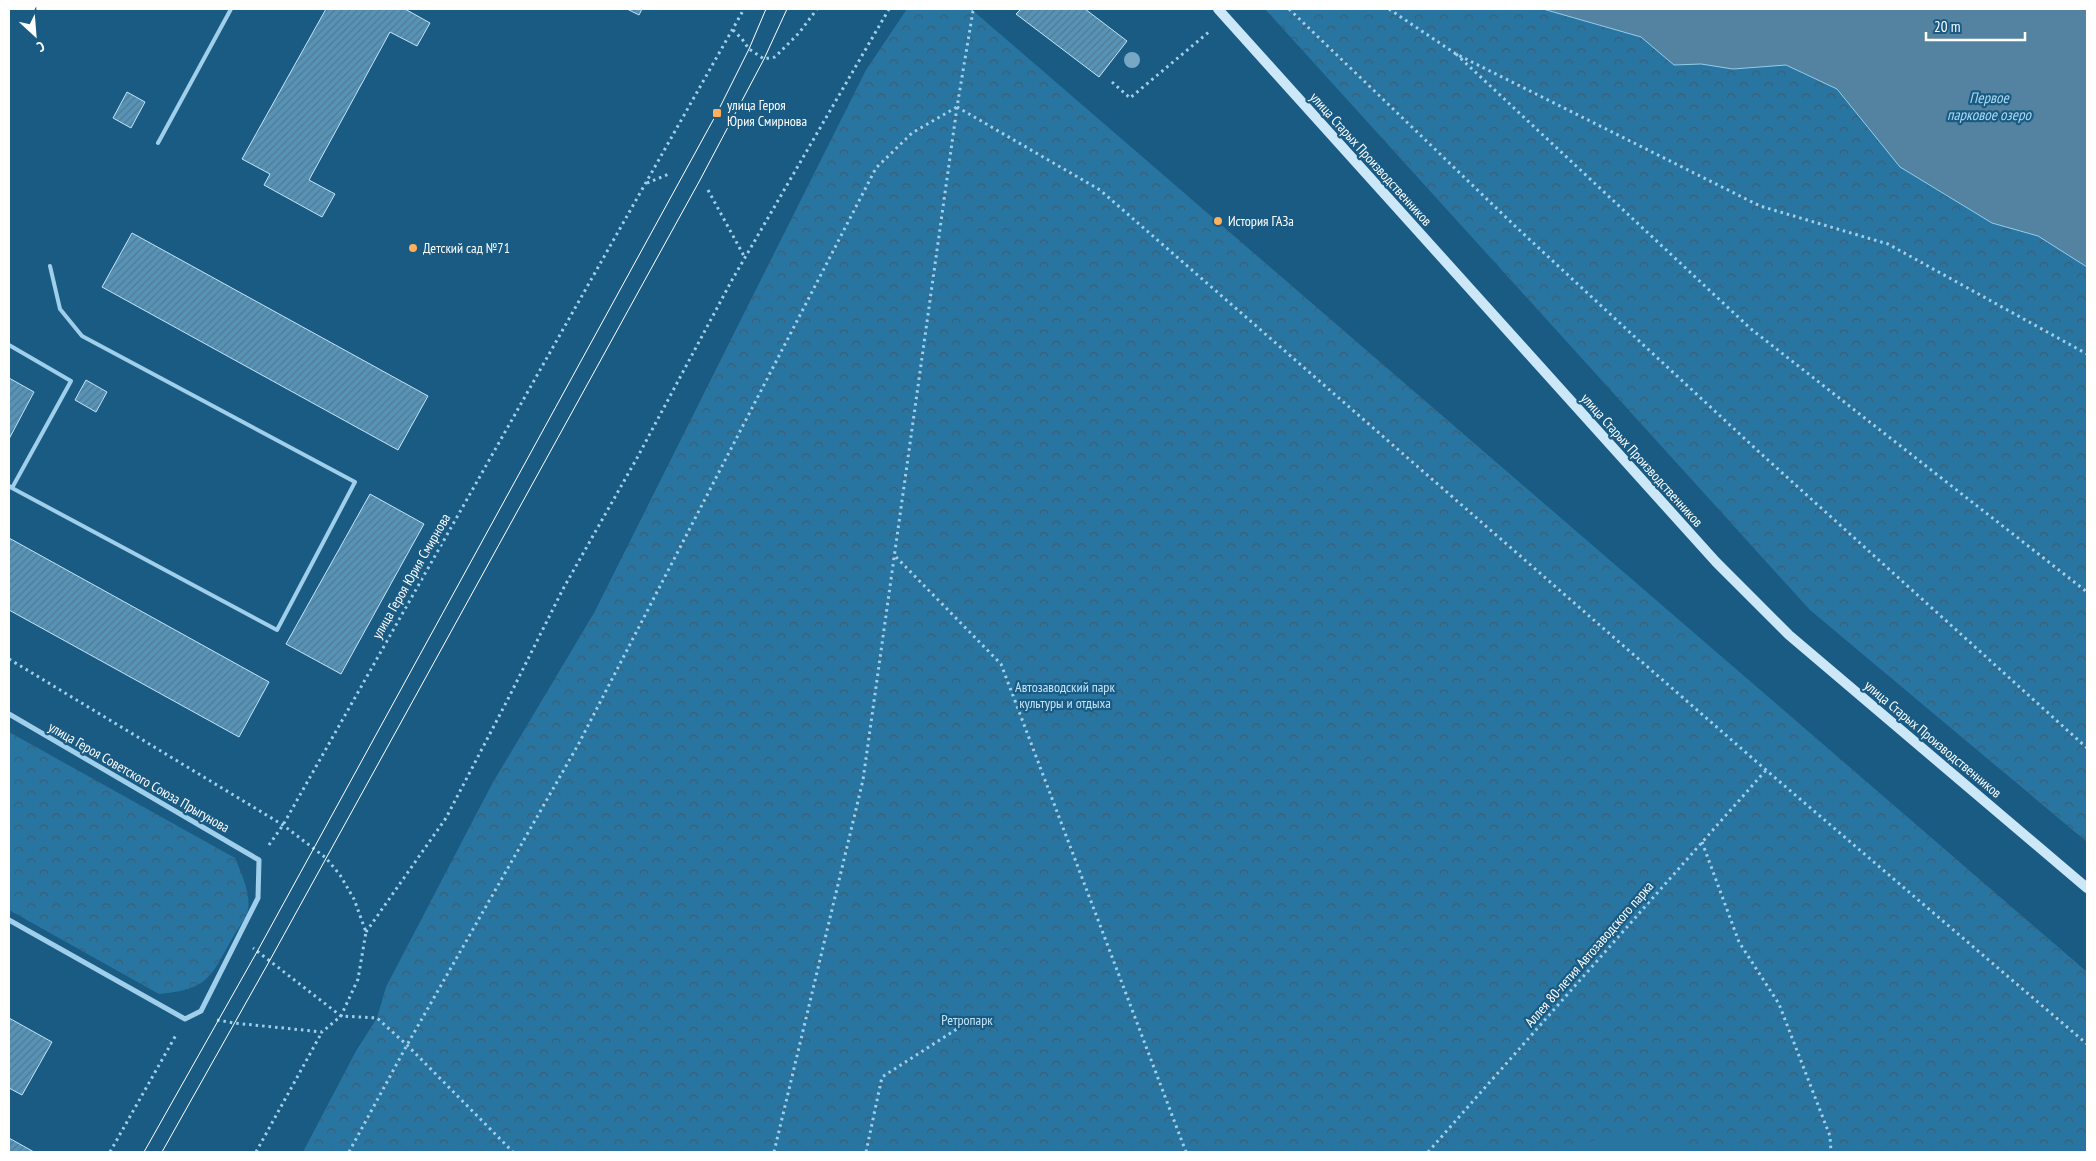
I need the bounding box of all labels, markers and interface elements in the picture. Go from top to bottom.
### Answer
north arrow [10,10,60,60]
scale bar [1926,10,2025,42]
text: 20 m [1934,17,1960,36]
text: С [33,37,48,56]
street label: улица Старых Производственников [1306,88,1436,230]
water label: Первое парковое озеро [1947,88,2033,124]
place label: улица Героя Юрия Смирнова [727,96,807,130]
marker: улица Героя Юрия Смирнова [711,107,723,119]
place label: История ГАЗа [1228,212,1294,230]
marker: История ГАЗа [1212,215,1224,227]
place label: Детский сад №71 [423,239,510,257]
marker: Детский сад №71 [407,242,419,254]
street label: улица Старых Производственников [1577,389,1707,531]
street label: улица Героя Юрия Смирнова [368,510,454,642]
street label: улица Старых Производственников [1861,676,2006,802]
park label: Автозаводский парк культуры и отдыха [1015,678,1115,712]
street label: улица Героя Советского Союза Прыгунова [45,718,233,836]
street label: Аллея 80-летия Автозаводского парка [1521,877,1657,1031]
park label: Ретропарк [941,1011,993,1029]

